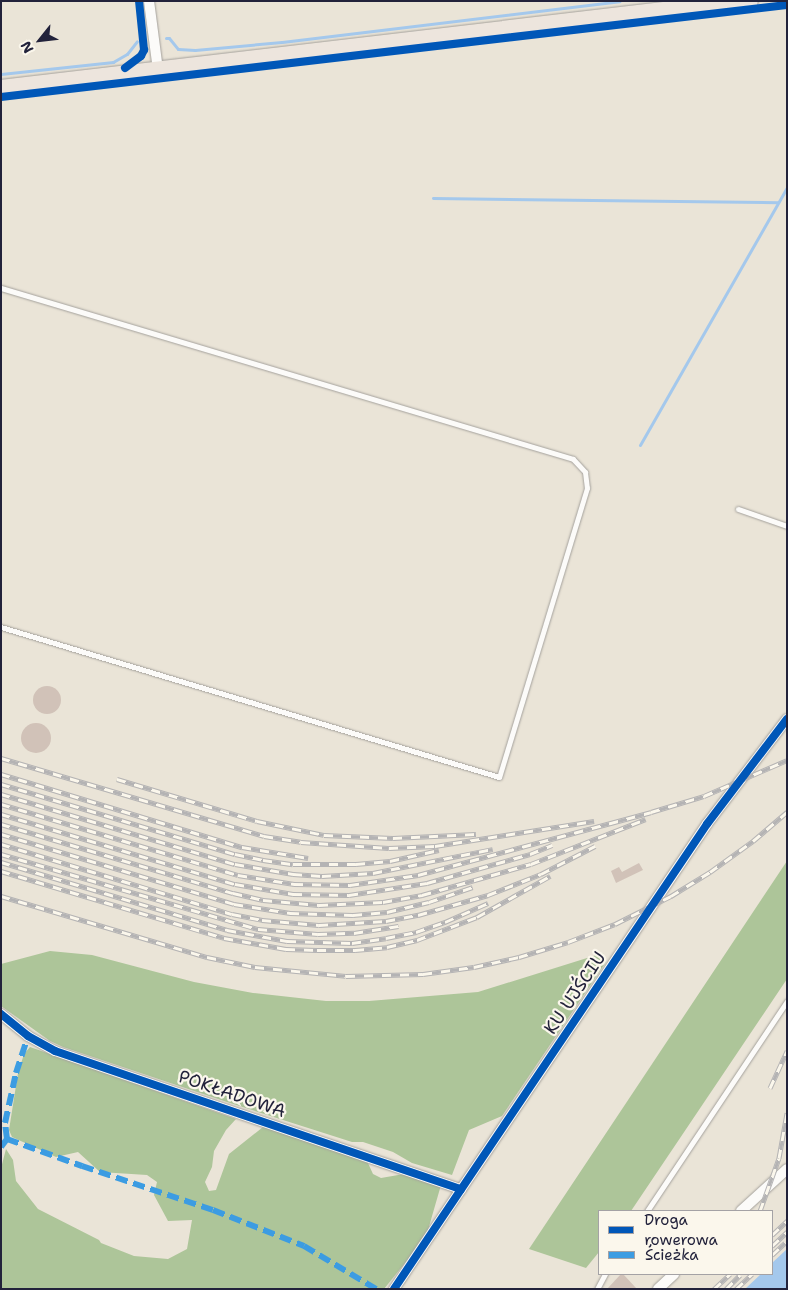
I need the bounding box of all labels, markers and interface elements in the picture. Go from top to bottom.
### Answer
north arrow [15,15,65,65]
text: N [16,38,37,56]
street label: KU UJŚCIU [540,948,610,1038]
street label: POKŁADOWA [176,1066,288,1122]
legend [598,1210,773,1275]
text: Droga rowerowa [644,1210,718,1250]
text: Ścieżka [645,1245,699,1265]

